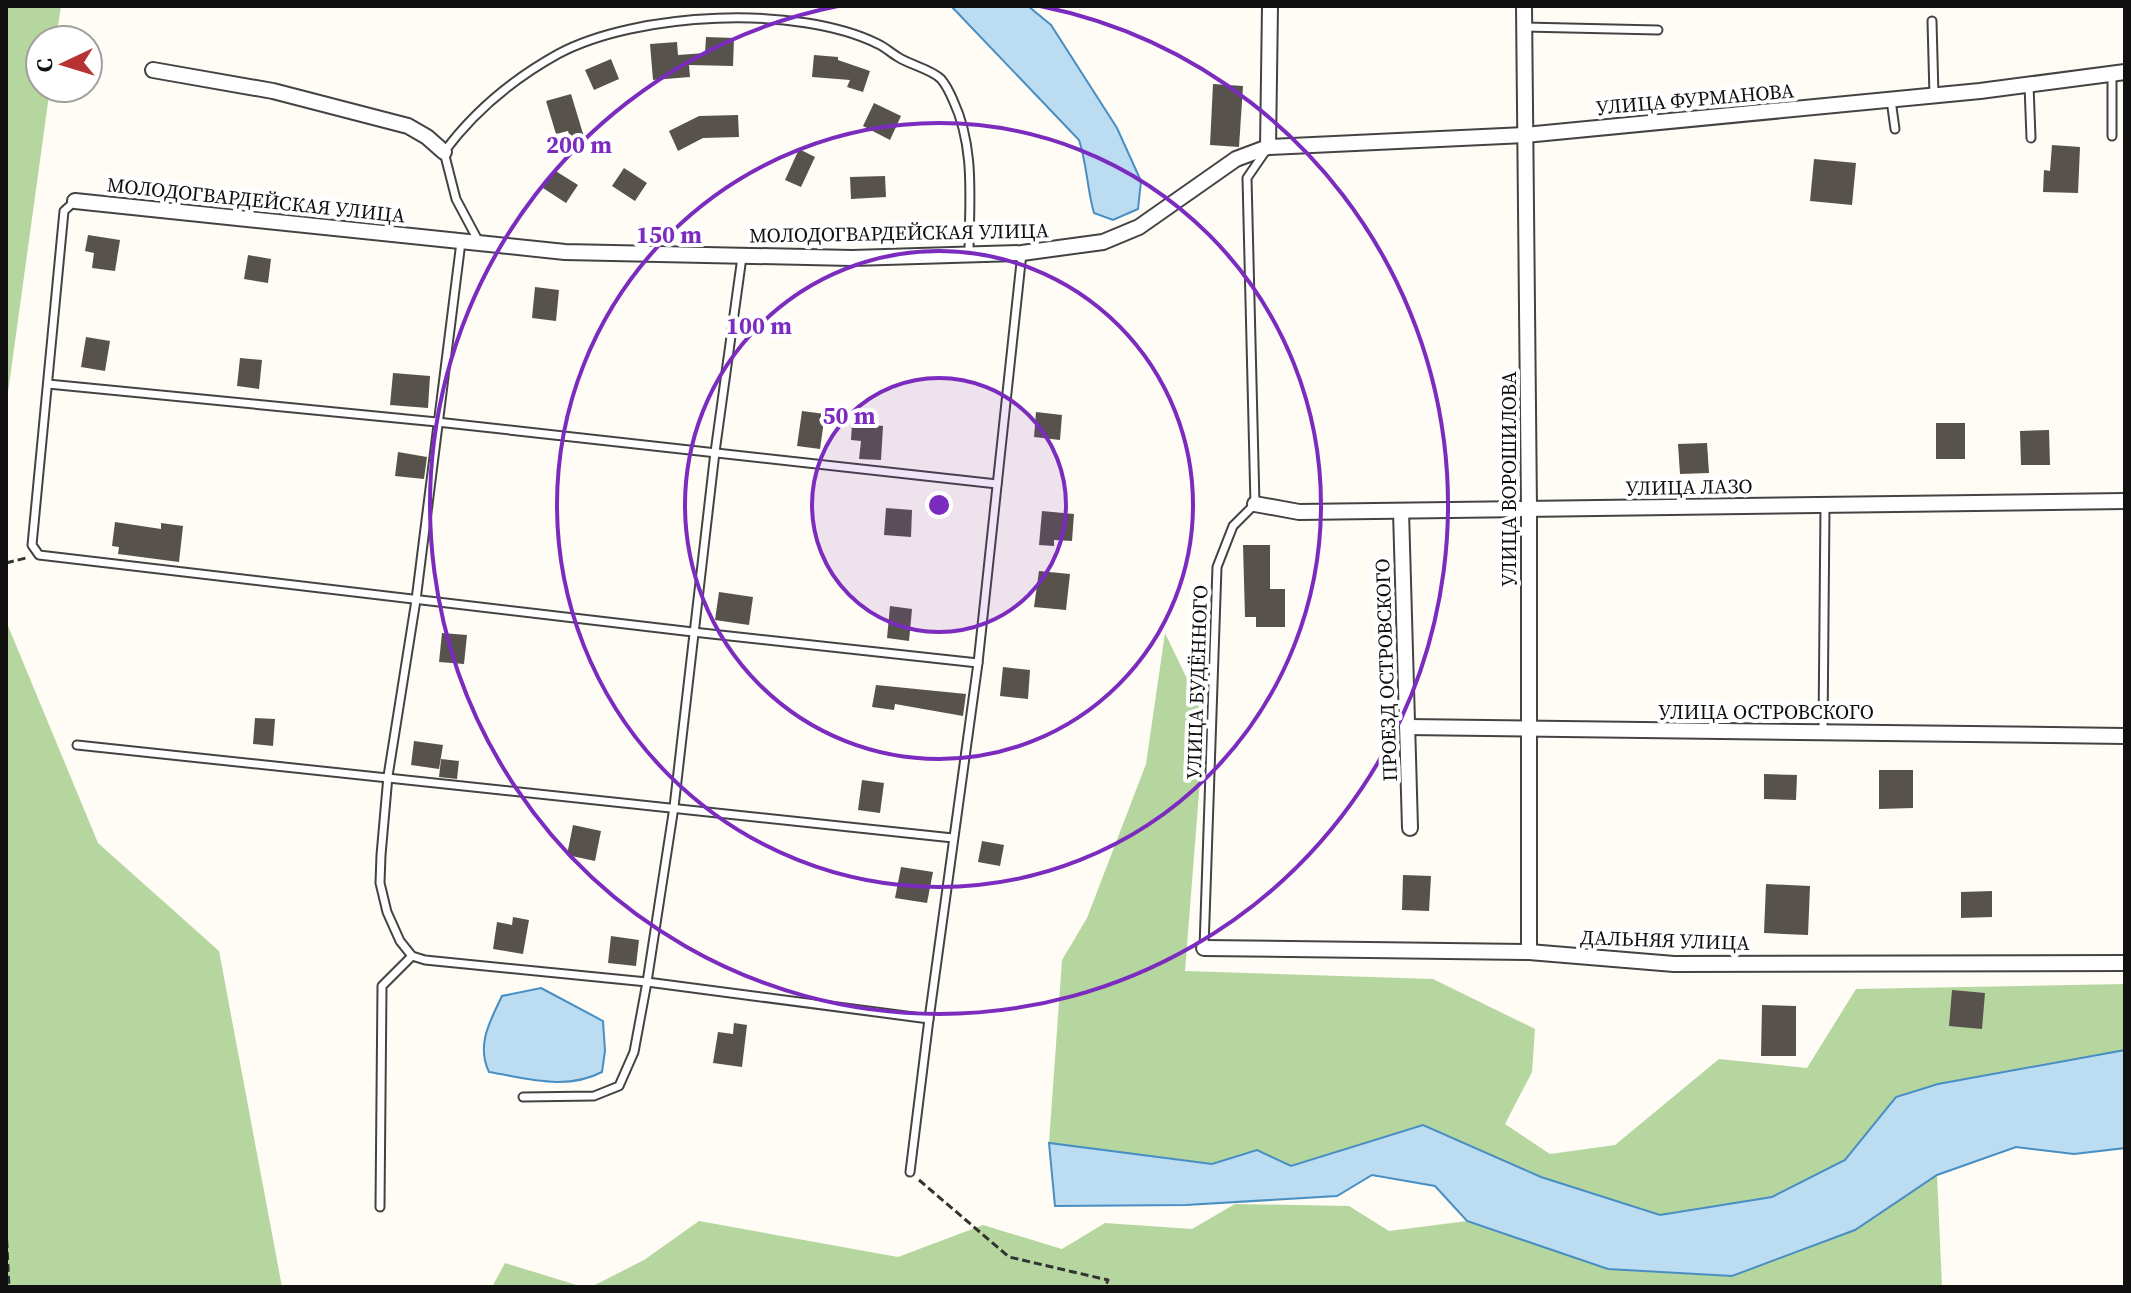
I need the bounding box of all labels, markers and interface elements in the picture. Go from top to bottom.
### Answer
north arrow [24,24,104,104]
text: С [29,57,59,73]
street label: УЛИЦА ФУРМАНОВА [1595,76,1796,122]
text: 200 m [546,128,612,161]
street label: МОЛОДОГВАРДЕЙСКАЯ УЛИЦА [105,170,407,230]
street label: МОЛОДОГВАРДЕЙСКАЯ УЛИЦА [749,216,1050,250]
text: 150 m [636,218,702,251]
text: 100 m [726,309,792,342]
street label: УЛИЦА ВОРОШИЛОВА [1495,371,1523,587]
text: 50 m [823,399,876,432]
street label: УЛИЦА ЛАЗО [1625,472,1753,502]
centre of rings [925,491,953,519]
street label: ПРОЕЗД ОСТРОВСКОГО [1368,558,1404,782]
street label: УЛИЦА БУДЁННОГО [1180,584,1214,780]
street label: УЛИЦА ОСТРОВСКОГО [1658,698,1874,726]
street label: ДАЛЬНЯЯ УЛИЦА [1580,923,1751,957]

